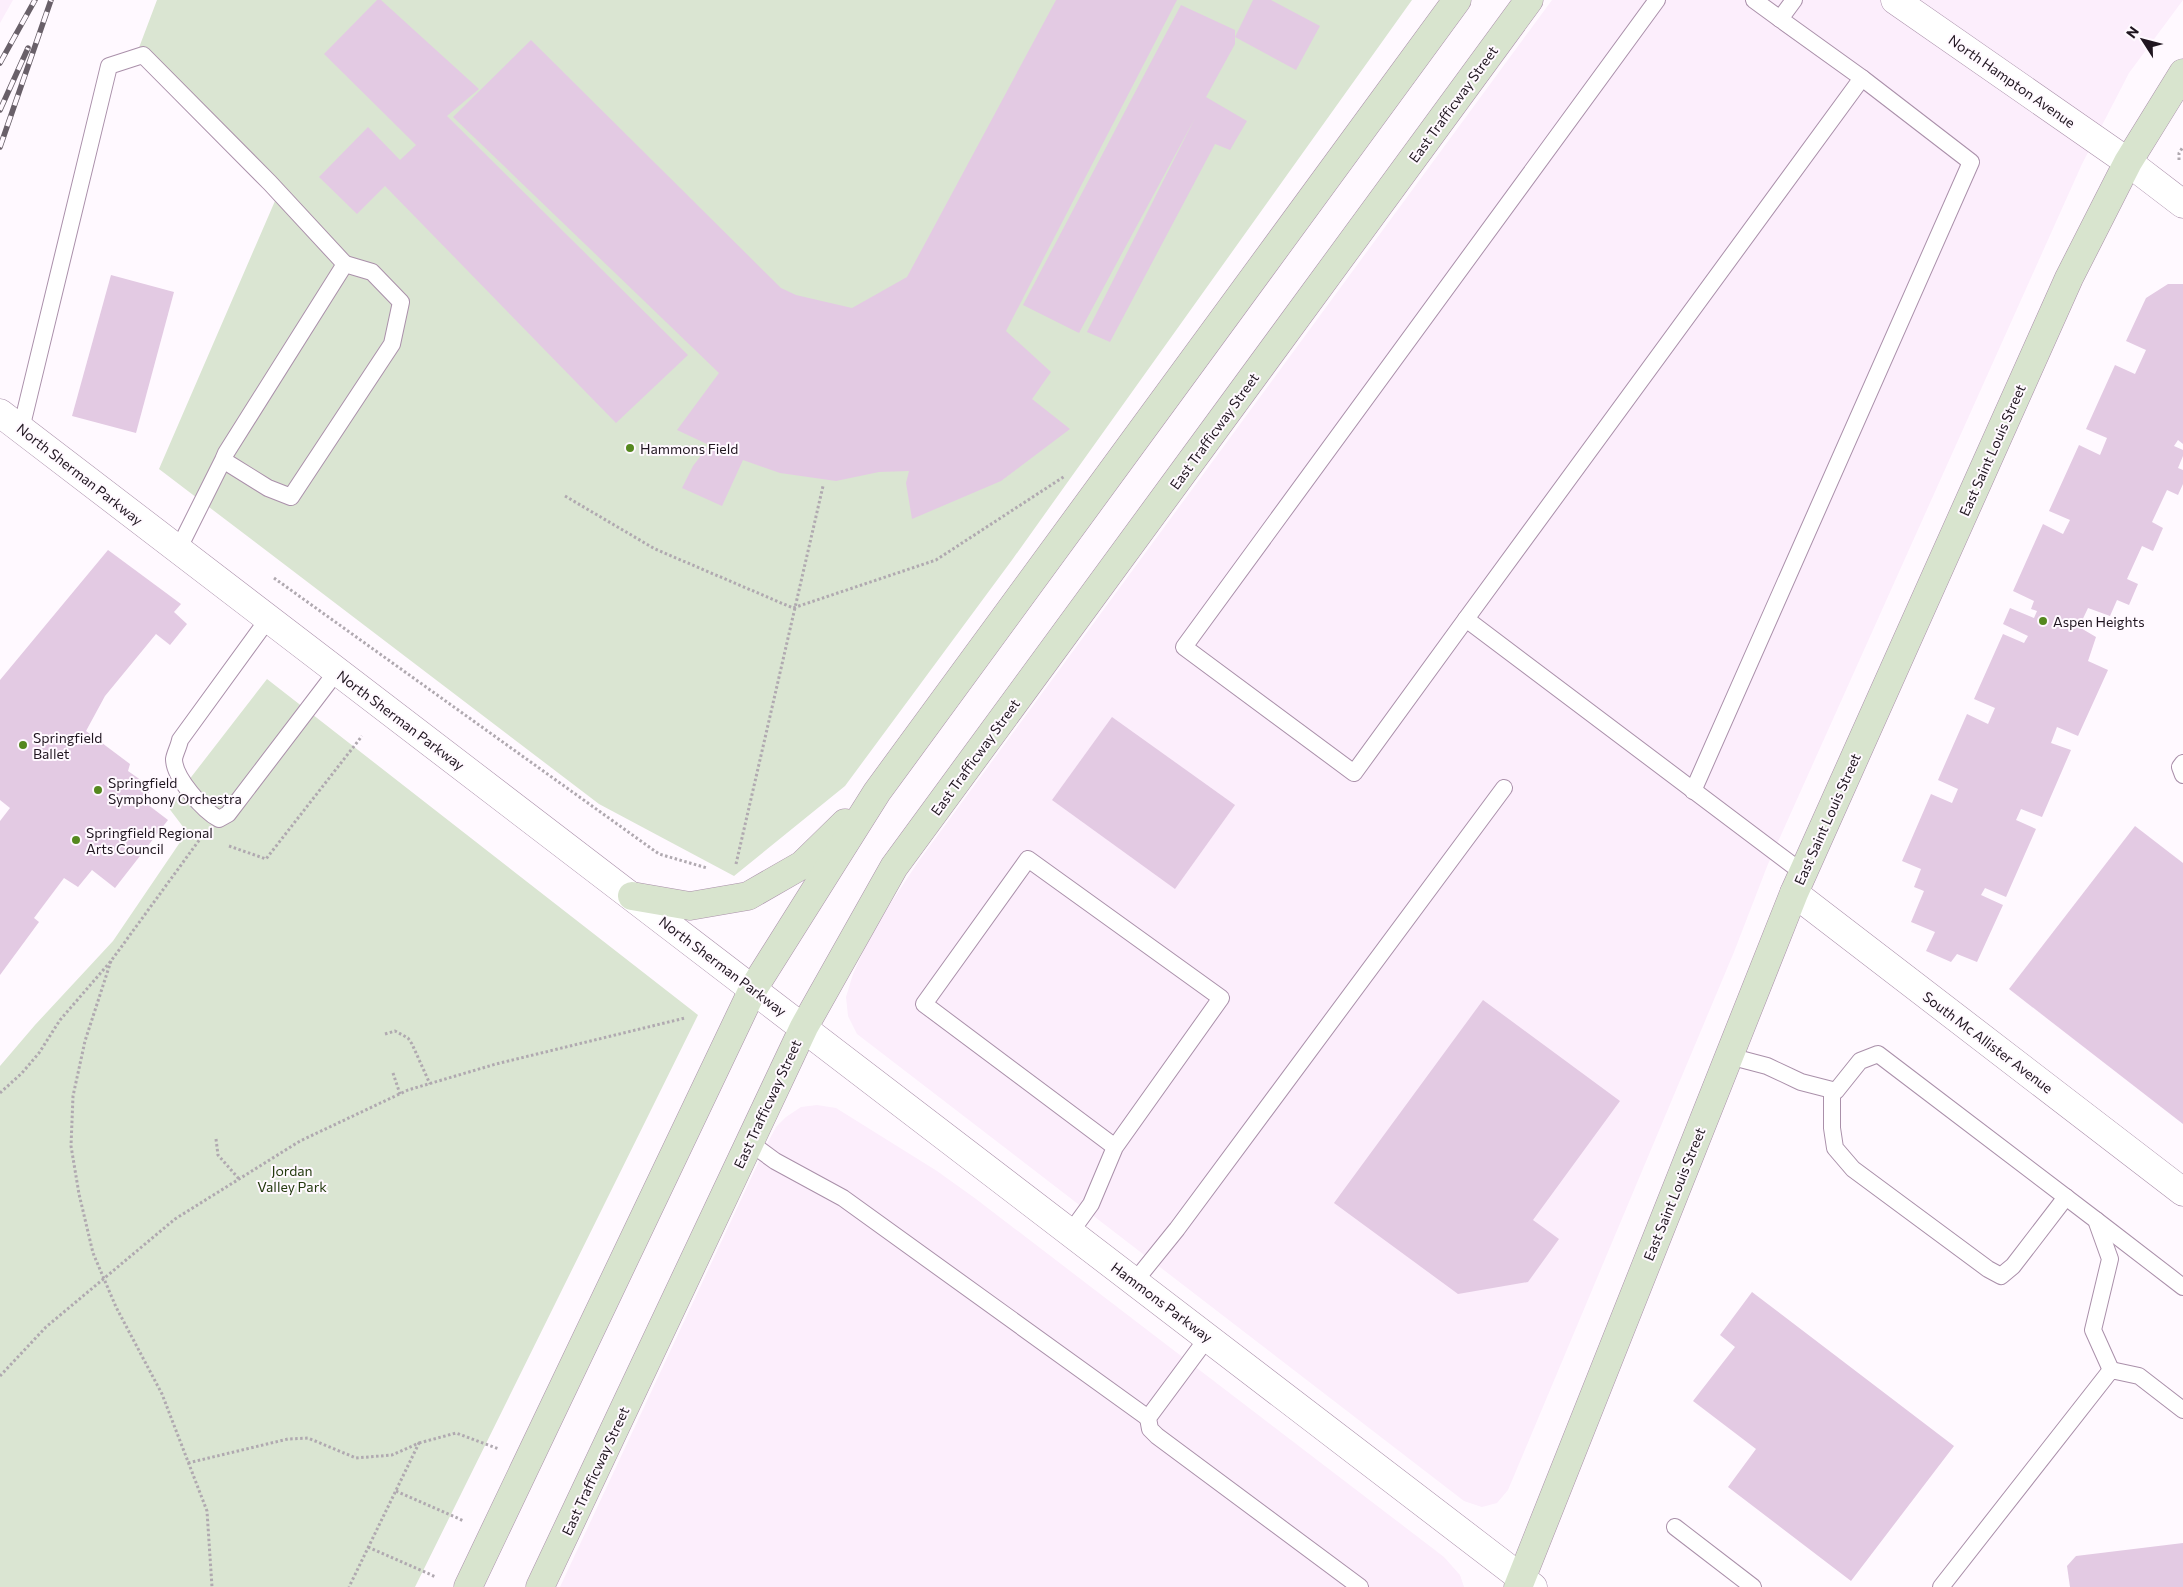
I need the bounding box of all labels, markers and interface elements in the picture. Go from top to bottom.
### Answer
north arrow [2118,15,2168,65]
text: N [2122,23,2142,41]
street label: North Hampton Avenue [1945,31,2079,131]
street label: East Trafficway Street [1405,42,1501,166]
street label: East Trafficway Street [1166,369,1262,493]
street label: East Saint Louis Street [1955,381,2029,518]
street label: North Sherman Parkway [14,420,146,528]
place label: Hammons Field [640,440,738,457]
marker: Hammons Field [624,442,636,454]
place label: Aspen Heights [2053,613,2145,630]
marker: Aspen Heights [2037,615,2049,627]
street label: North Sherman Parkway [334,667,468,773]
street label: East Trafficway Street [927,695,1023,819]
place label: Springfield Ballet [33,729,102,762]
marker: Springfield Ballet [17,739,29,751]
street label: East Saint Louis Street [1790,750,1864,887]
place label: Springfield Symphony Orchestra [108,774,242,807]
marker: Springfield Symphony Orchestra [92,784,104,796]
place label: Springfield Regional Arts Council [86,824,213,857]
marker: Springfield Regional Arts Council [70,834,82,846]
street label: North Sherman Parkway [656,913,790,1019]
street label: South Mc Allister Avenue [1920,988,2056,1096]
street label: East Trafficway Street [730,1037,804,1171]
street label: East Saint Louis Street [1639,1125,1709,1263]
park label: Jordan Valley Park [257,1162,327,1195]
street label: Hammons Parkway [1108,1258,1216,1346]
street label: East Trafficway Street [558,1404,632,1538]

